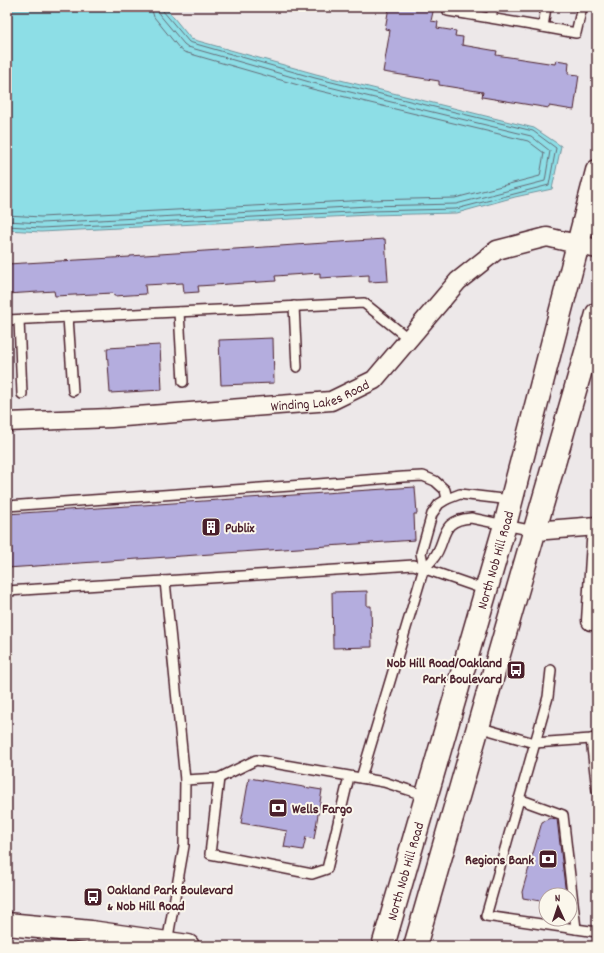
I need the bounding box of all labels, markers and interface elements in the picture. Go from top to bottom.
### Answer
street label: Winding Lakes Road [270,376,373,418]
street label: North Nob Hill Road [473,509,520,612]
building icon: Publix [200,516,222,538]
place label: Publix [225,519,255,539]
place label: Nob Hill Road/Oakland Park Boulevard [387,654,502,690]
bus stop icon: Nob Hill Road/Oakland Park Boulevard [505,659,527,681]
bank icon: Wells Fargo [267,797,289,819]
place label: Wells Fargo [292,800,352,820]
street label: North Nob Hill Road [383,820,430,923]
bank icon: Regions Bank [537,848,559,870]
place label: Regions Bank [465,851,534,871]
place label: Oakland Park Boulevard & Nob Hill Road [107,881,234,917]
bus stop icon: Oakland Park Boulevard & Nob Hill Road [82,886,104,908]
north arrow [538,887,578,927]
text: N [554,891,561,907]

